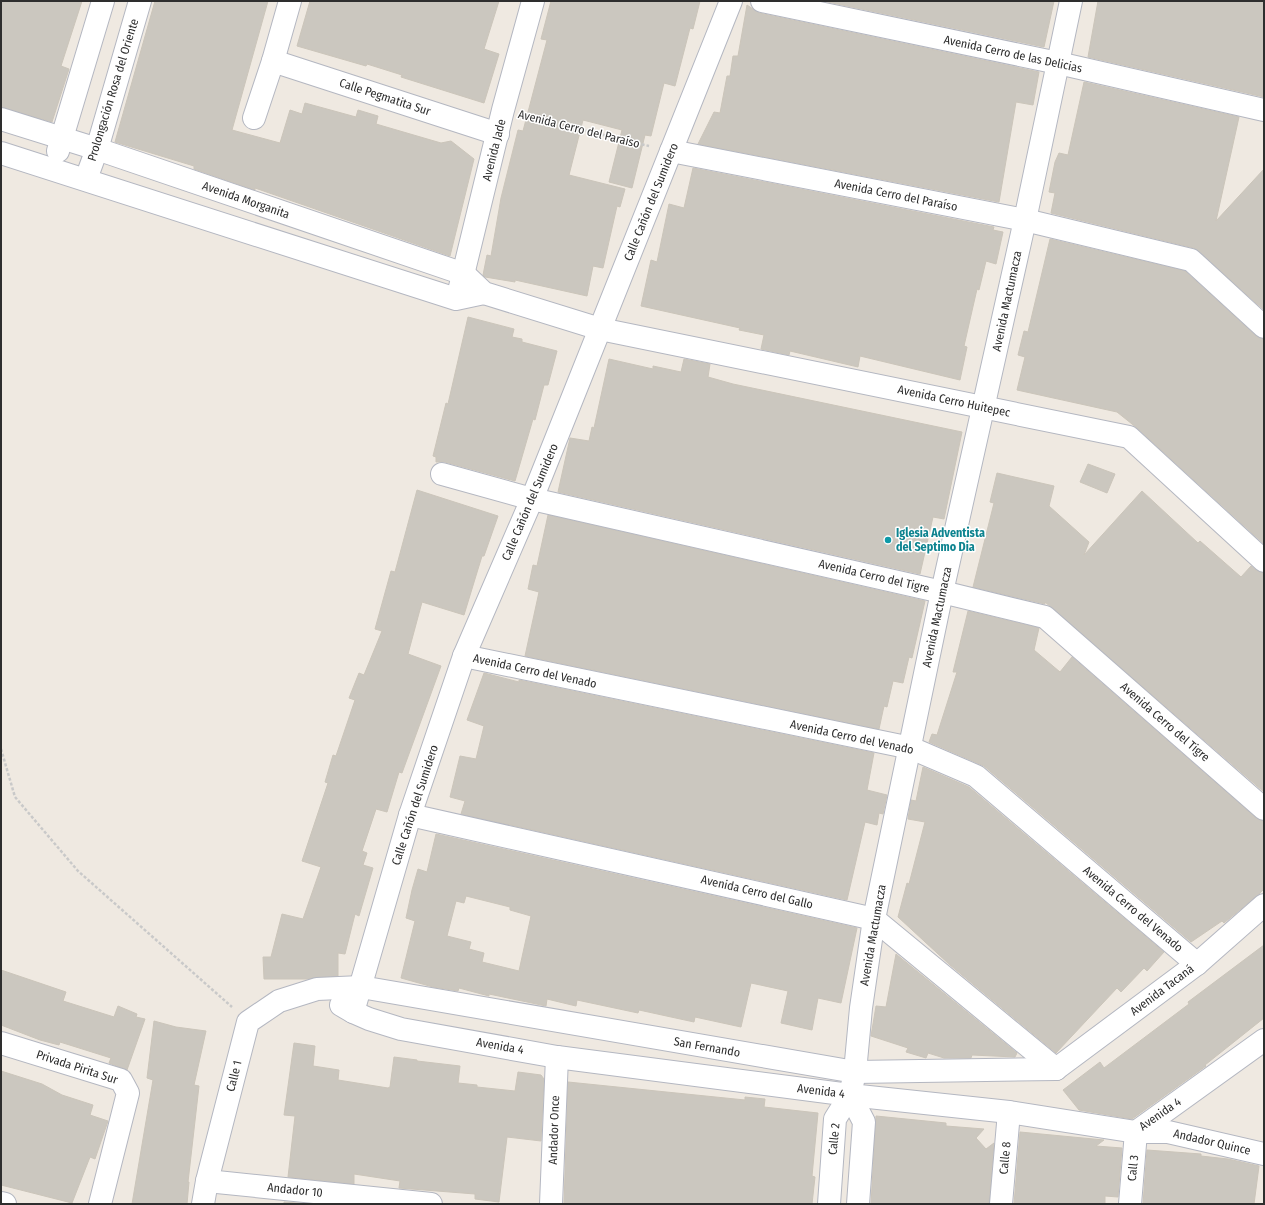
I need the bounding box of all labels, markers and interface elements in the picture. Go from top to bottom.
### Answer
street label: Prolongación Rosa del Oriente [85,17,141,163]
street label: Avenida Cerro de las Delicias [943,32,1083,76]
street label: Calle Pegmatita Sur [338,76,433,119]
street label: Avenida Cerro del Paraíso [517,107,641,151]
street label: Avenida Jade [480,117,508,183]
street label: Calle Cañón del Sumidero [621,141,681,263]
street label: Avenida Cerro del Paraíso [833,176,959,214]
street label: Avenida Morganita [201,179,292,222]
street label: Avenida Mactumacza [989,249,1025,353]
street label: Avenida Cerro Huitepec [896,382,1012,420]
street label: Calle Cañón del Sumidero [499,441,561,563]
place label: Iglesia Adventista del Septimo Dia [896,526,985,554]
marker: Iglesia Adventista del Septimo Dia [883,535,893,545]
street label: Avenida Cerro del Tigre [817,556,931,596]
street label: Avenida Mactumacza [919,565,955,669]
street label: Avenida Cerro del Venado [472,651,598,691]
street label: Avenida Cerro del Tigre [1118,680,1212,764]
street label: Avenida Cerro del Venado [789,717,915,757]
street label: Calle Cañón del Sumidero [389,743,441,867]
street label: Avenida Cerro del Venado [1080,863,1186,955]
street label: Avenida Cerro del Gallo [700,872,814,912]
street label: Avenida Mactumacza [857,883,889,987]
street label: Avenida Tacaná [1127,961,1197,1018]
street label: San Fernando [673,1034,741,1060]
street label: Avenida 4 [475,1035,525,1057]
street label: Privada Pirita Sur [34,1047,120,1087]
street label: Calle 1 [223,1059,245,1093]
street label: Avenida 4 [796,1081,846,1101]
street label: Avenida 4 [1136,1094,1184,1133]
street label: Andador Once [546,1095,562,1165]
street label: Calle 2 [826,1122,842,1156]
street label: Andador Quince [1172,1126,1252,1158]
street label: Calle 8 [997,1141,1013,1175]
street label: Call 3 [1125,1154,1141,1182]
street label: Andador 10 [267,1180,323,1200]

